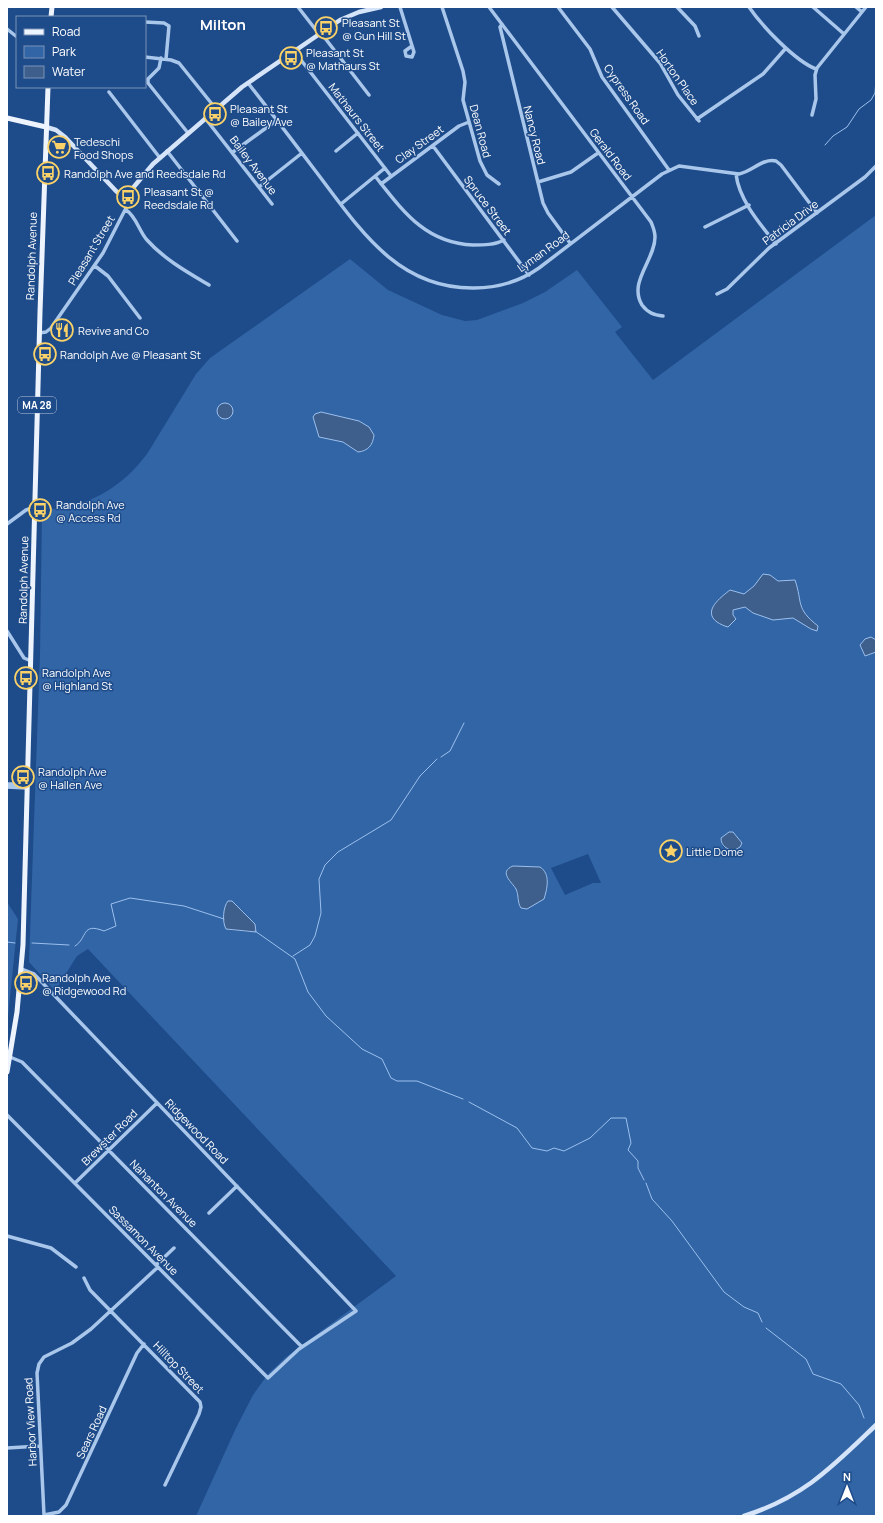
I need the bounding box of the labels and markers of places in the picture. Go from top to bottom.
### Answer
bus stop icon: Pleasant St @ Gun Hill St [313,15,339,41]
place label: Pleasant St @ Gun Hill St [342,15,406,43]
bus stop icon: Pleasant St @ Mathaurs St [278,45,304,71]
place label: Pleasant St @ Mathaurs St [306,45,380,73]
bus stop icon: Pleasant St @ Bailey Ave [202,101,228,127]
place label: Pleasant St @ Bailey Ave [230,101,293,129]
supermarket icon: Tedeschi Food Shops [46,134,72,160]
place label: Tedeschi Food Shops [74,134,133,162]
bus stop icon: Randolph Ave and Reedsdale Rd [35,160,61,186]
place label: Randolph Ave and Reedsdale Rd [64,166,226,181]
bus stop icon: Pleasant St @ Reedsdale Rd [115,184,141,210]
place label: Pleasant St @ Reedsdale Rd [144,184,214,212]
restaurant icon: Revive and Co [49,317,75,343]
place label: Revive and Co [78,323,149,338]
bus stop icon: Randolph Ave @ Pleasant St [32,341,58,367]
place label: Randolph Ave @ Pleasant St [60,347,201,362]
bus stop icon: Randolph Ave @ Access Rd [27,497,53,523]
place label: Randolph Ave @ Access Rd [56,497,125,525]
bus stop icon: Randolph Ave @ Highland St [13,665,39,691]
place label: Randolph Ave @ Highland St [42,665,112,693]
bus stop icon: Randolph Ave @ Hallen Ave [10,764,36,790]
place label: Randolph Ave @ Hallen Ave [38,764,107,792]
place icon: Little Dome [658,838,684,864]
place label: Little Dome [686,844,744,859]
bus stop icon: Randolph Ave @ Ridgewood Rd [13,970,39,996]
place label: Randolph Ave @ Ridgewood Rd [42,970,126,998]

